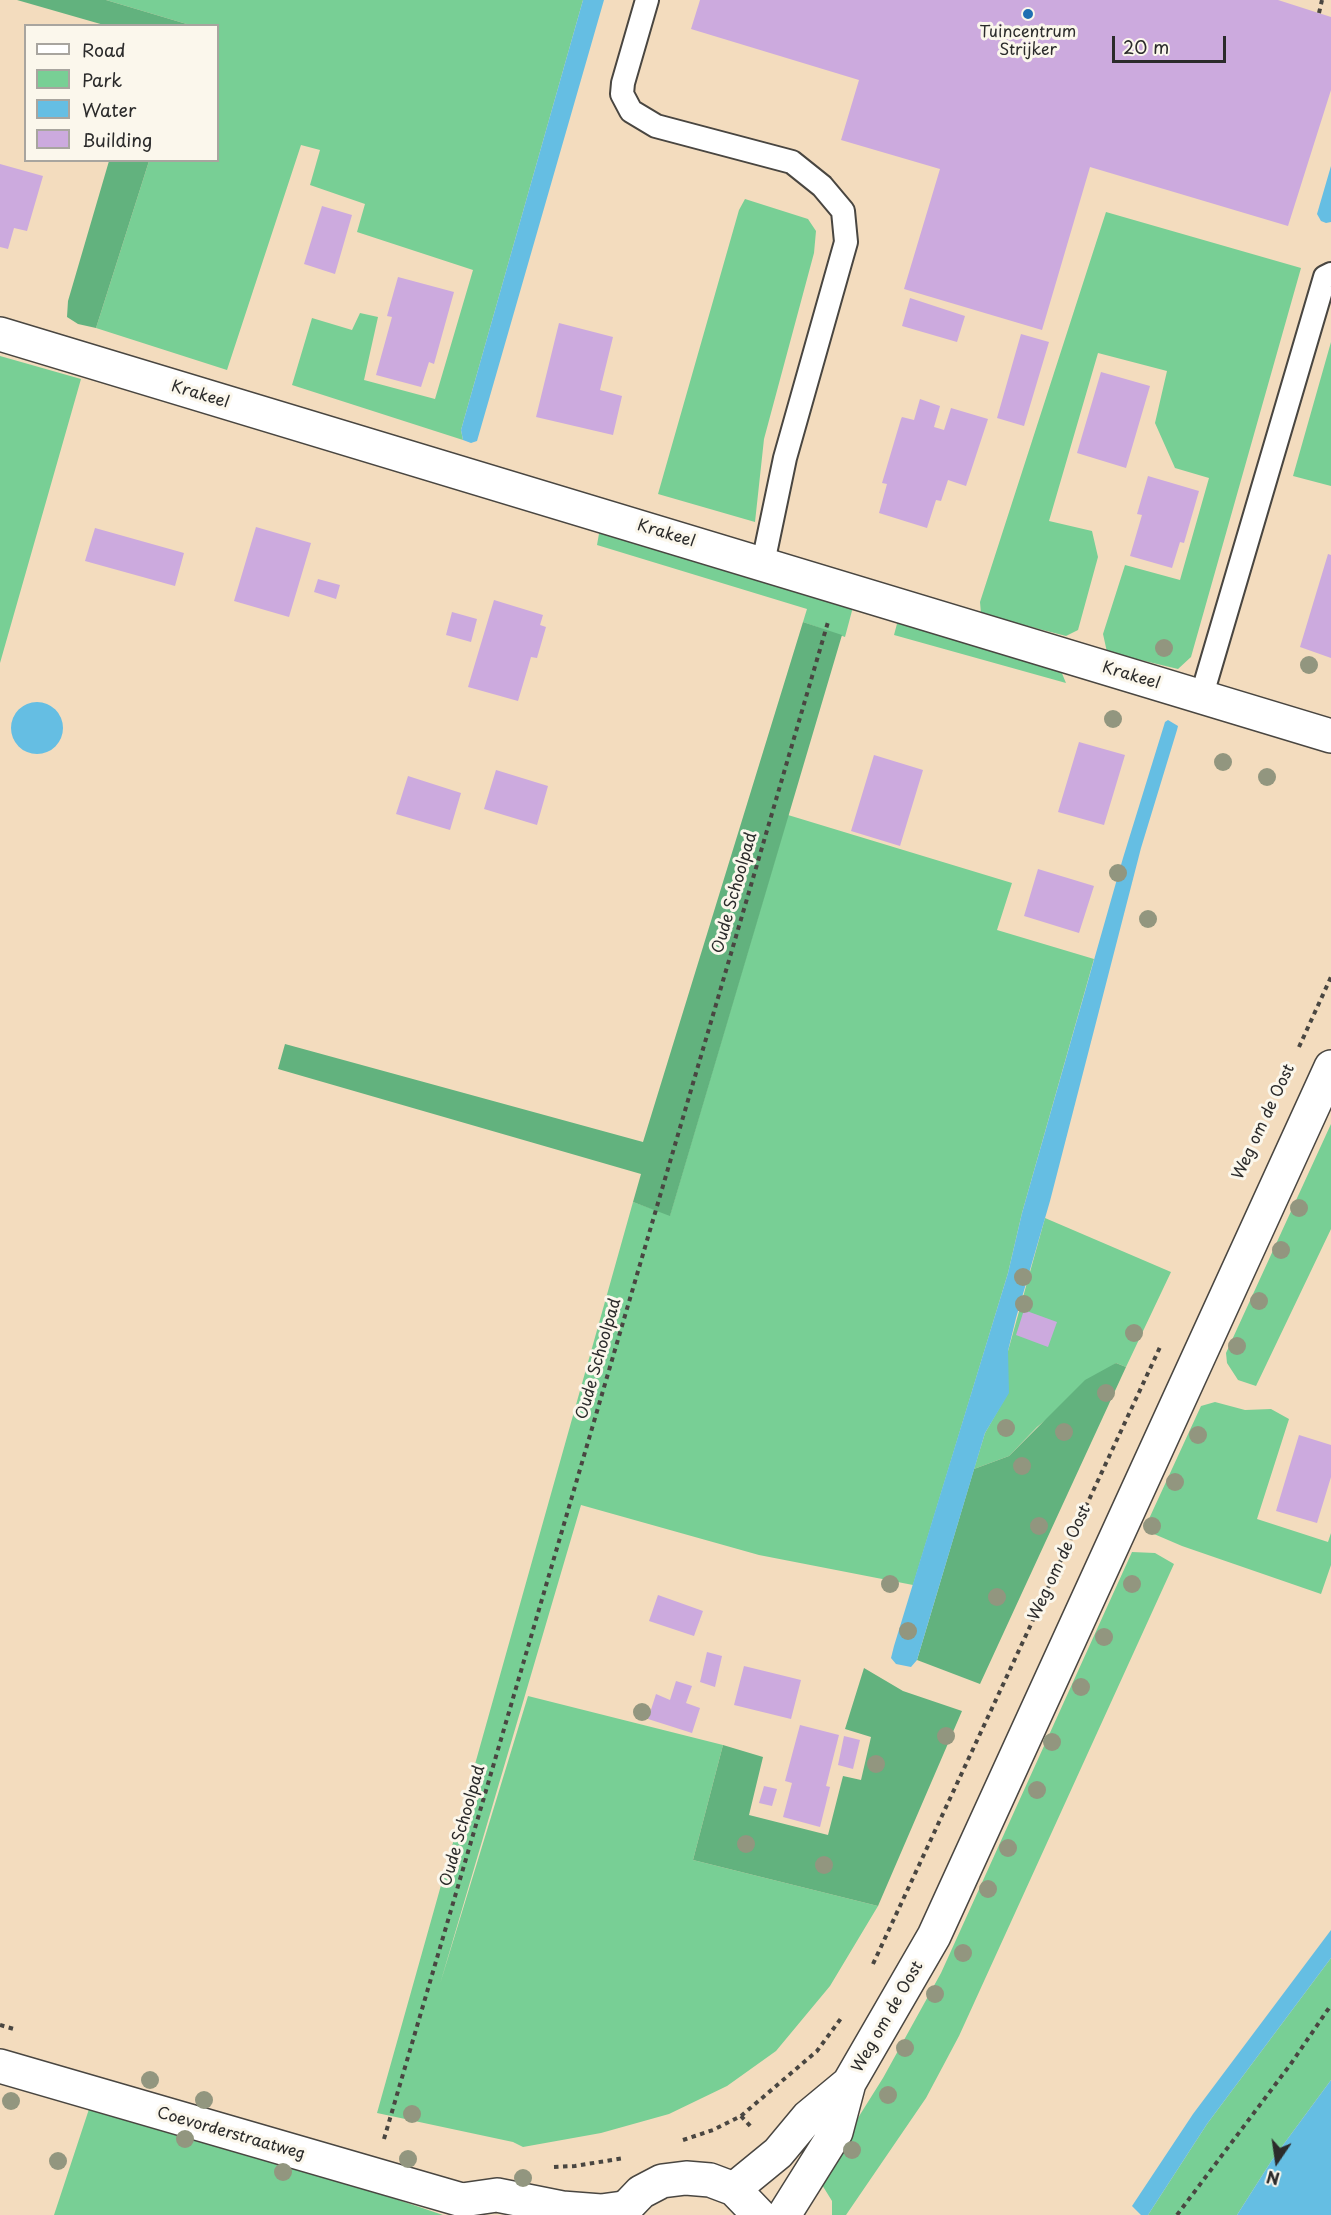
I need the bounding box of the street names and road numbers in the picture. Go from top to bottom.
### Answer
street label: Krakeel [169,377,231,413]
street label: Krakeel [635,516,697,552]
street label: Krakeel [1100,658,1162,694]
street label: Oude Schoolpad [709,830,761,956]
street label: Weg om de Oost [1229,1061,1299,1183]
street label: Oude Schoolpad [573,1296,625,1422]
street label: Weg om de Oost [1025,1502,1095,1624]
street label: Oude Schoolpad [437,1763,489,1889]
street label: Weg om de Oost [848,1958,928,2076]
street label: Coevorderstraatweg [155,2104,307,2164]

